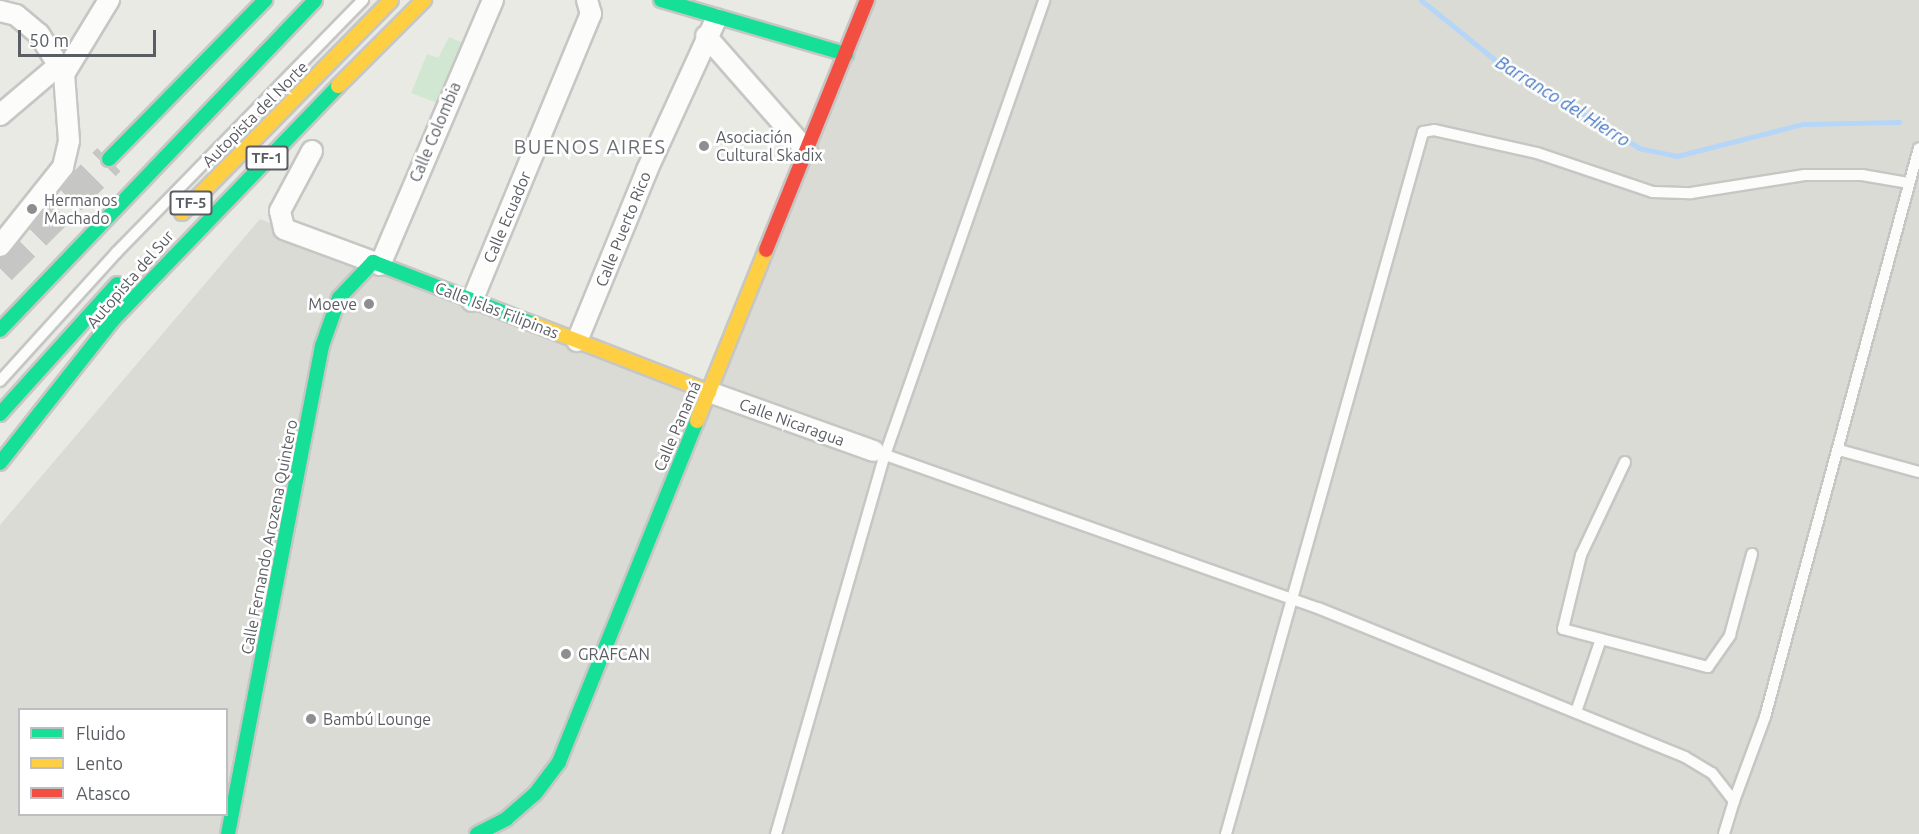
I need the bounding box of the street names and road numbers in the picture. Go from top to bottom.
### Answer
street label: Autopista del Norte [198,57,312,171]
street label: Calle Colombia [405,79,465,185]
road number: TF-1 [244,146,290,170]
street label: Calle Ecuador [479,168,535,266]
street label: Calle Puerto Rico [591,169,655,289]
road number: TF-5 [168,191,213,215]
street label: Autopista del Sur [82,226,178,332]
street label: Calle Islas Filipinas [432,278,562,342]
street label: Calle Panamá [649,378,705,474]
street label: Calle Nicaragua [737,394,847,450]
street label: Calle Fernando Arozena Quintero [237,418,301,656]

